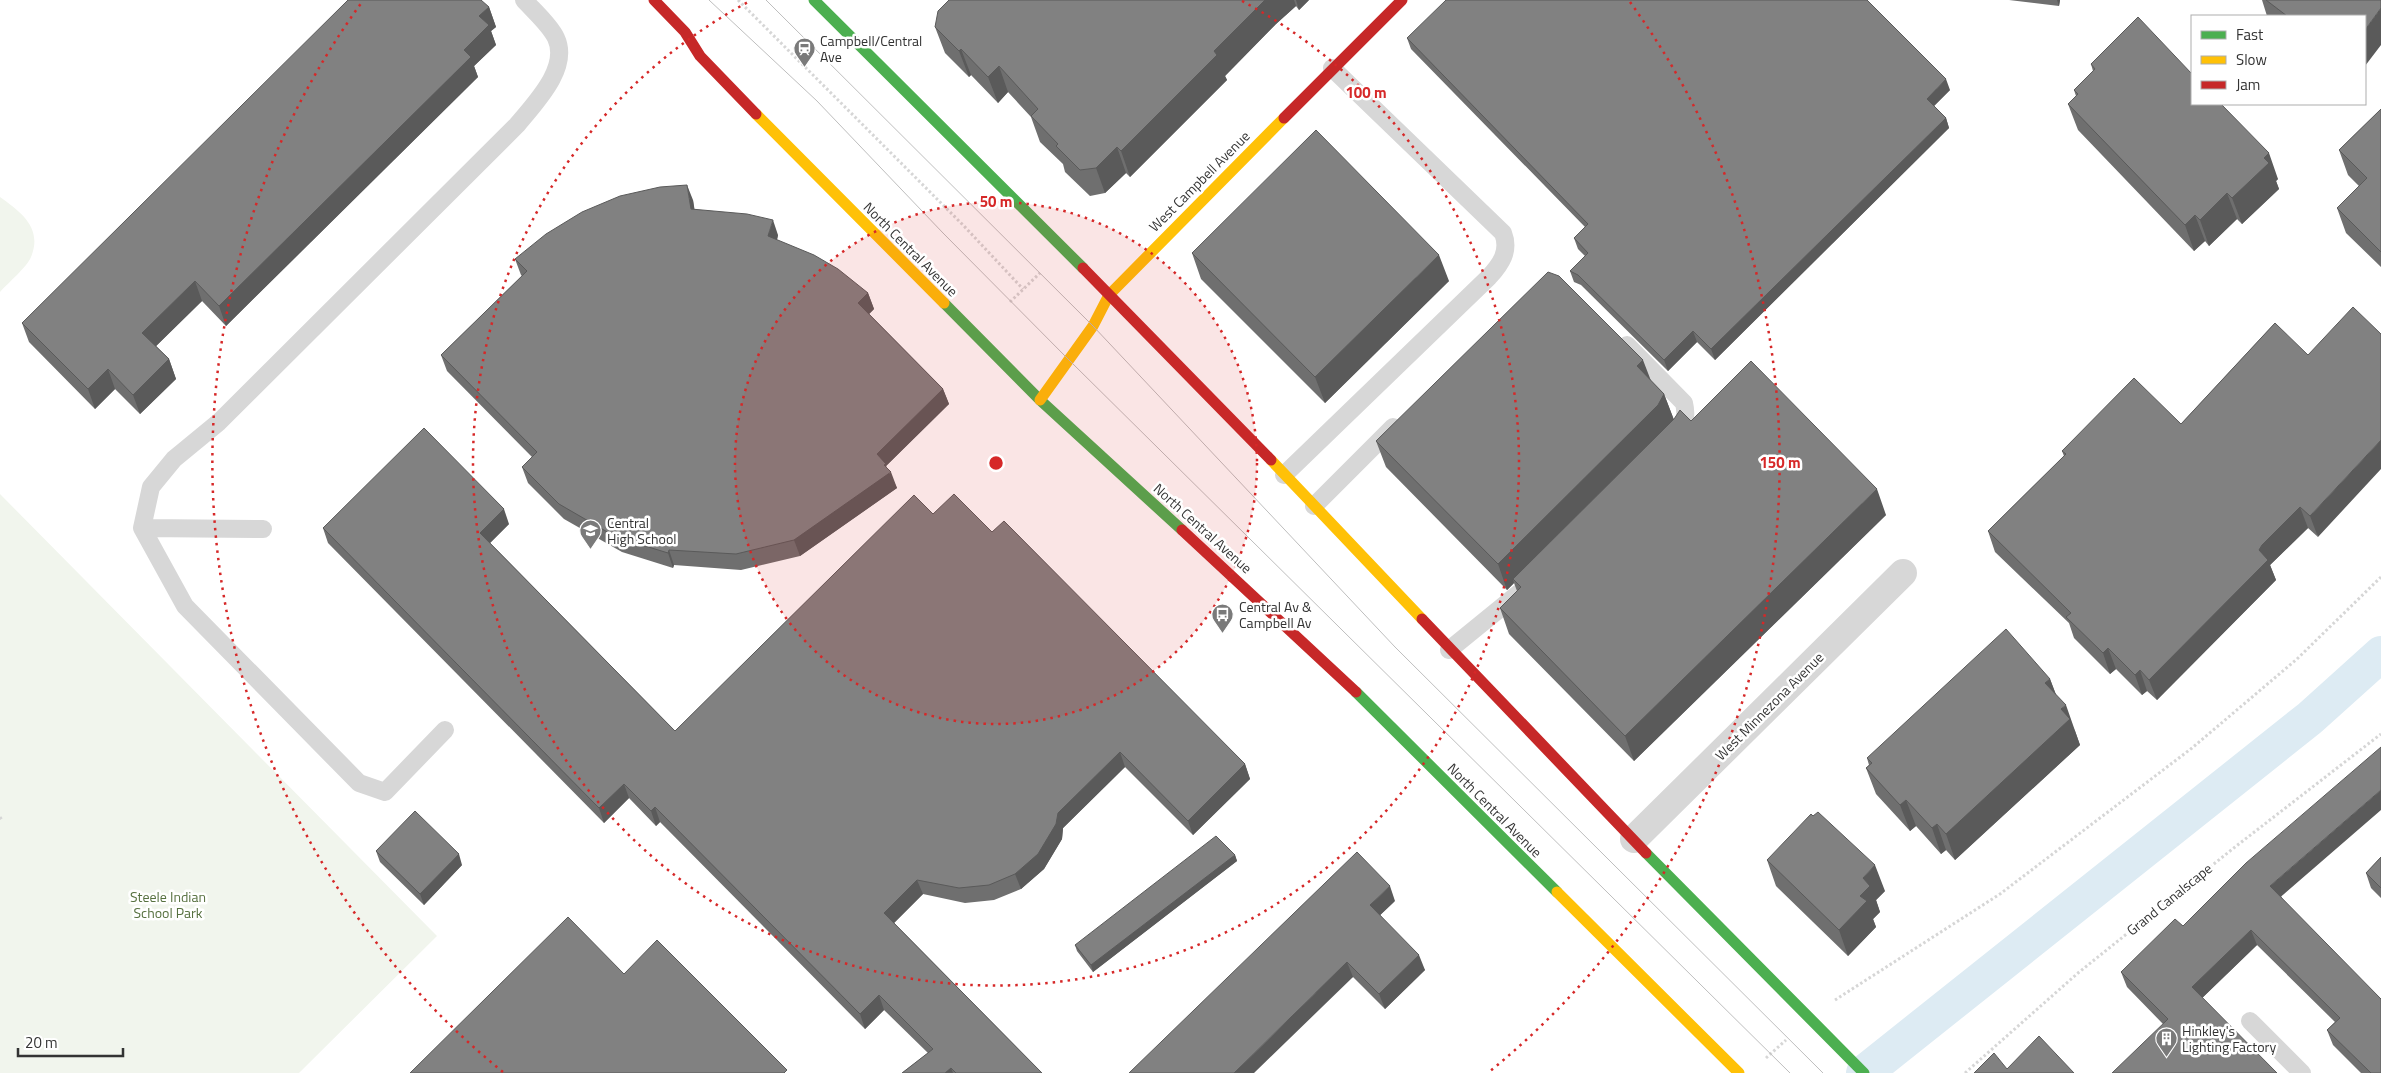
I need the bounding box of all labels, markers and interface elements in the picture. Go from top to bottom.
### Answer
legend [2191,15,2366,105]
text: Fast [2236,23,2264,46]
place label: Campbell/Central Ave [820,30,922,67]
station icon: Campbell/Central Ave [792,36,816,67]
text: Slow [2236,48,2267,71]
text: Jam [2236,73,2260,96]
text: 100 m [1345,81,1387,104]
street label: West Campbell Avenue [1144,126,1254,236]
text: 50 m [980,190,1012,213]
street label: North Central Avenue [859,197,963,301]
text: 150 m [1759,451,1801,474]
centre of rings [987,454,1005,472]
street label: North Central Avenue [1149,478,1257,578]
place label: Central High School [607,512,677,549]
school or university icon: Central High School [579,518,603,549]
place label: Central Av & Campbell Av [1239,596,1312,633]
bus stop icon: Central Av & Campbell Av [1211,602,1235,633]
street label: West Minnezona Avenue [1710,647,1828,765]
street label: North Central Avenue [1443,758,1547,862]
street label: Grand Canalscape [2122,858,2216,940]
park label: Steele Indian School Park [130,886,206,923]
place label: Hinkley's Lighting Factory [2182,1020,2276,1057]
scale bar [18,1026,122,1058]
building icon: Hinkley's Lighting Factory [2154,1026,2178,1057]
text: 20 m [25,1031,58,1054]

